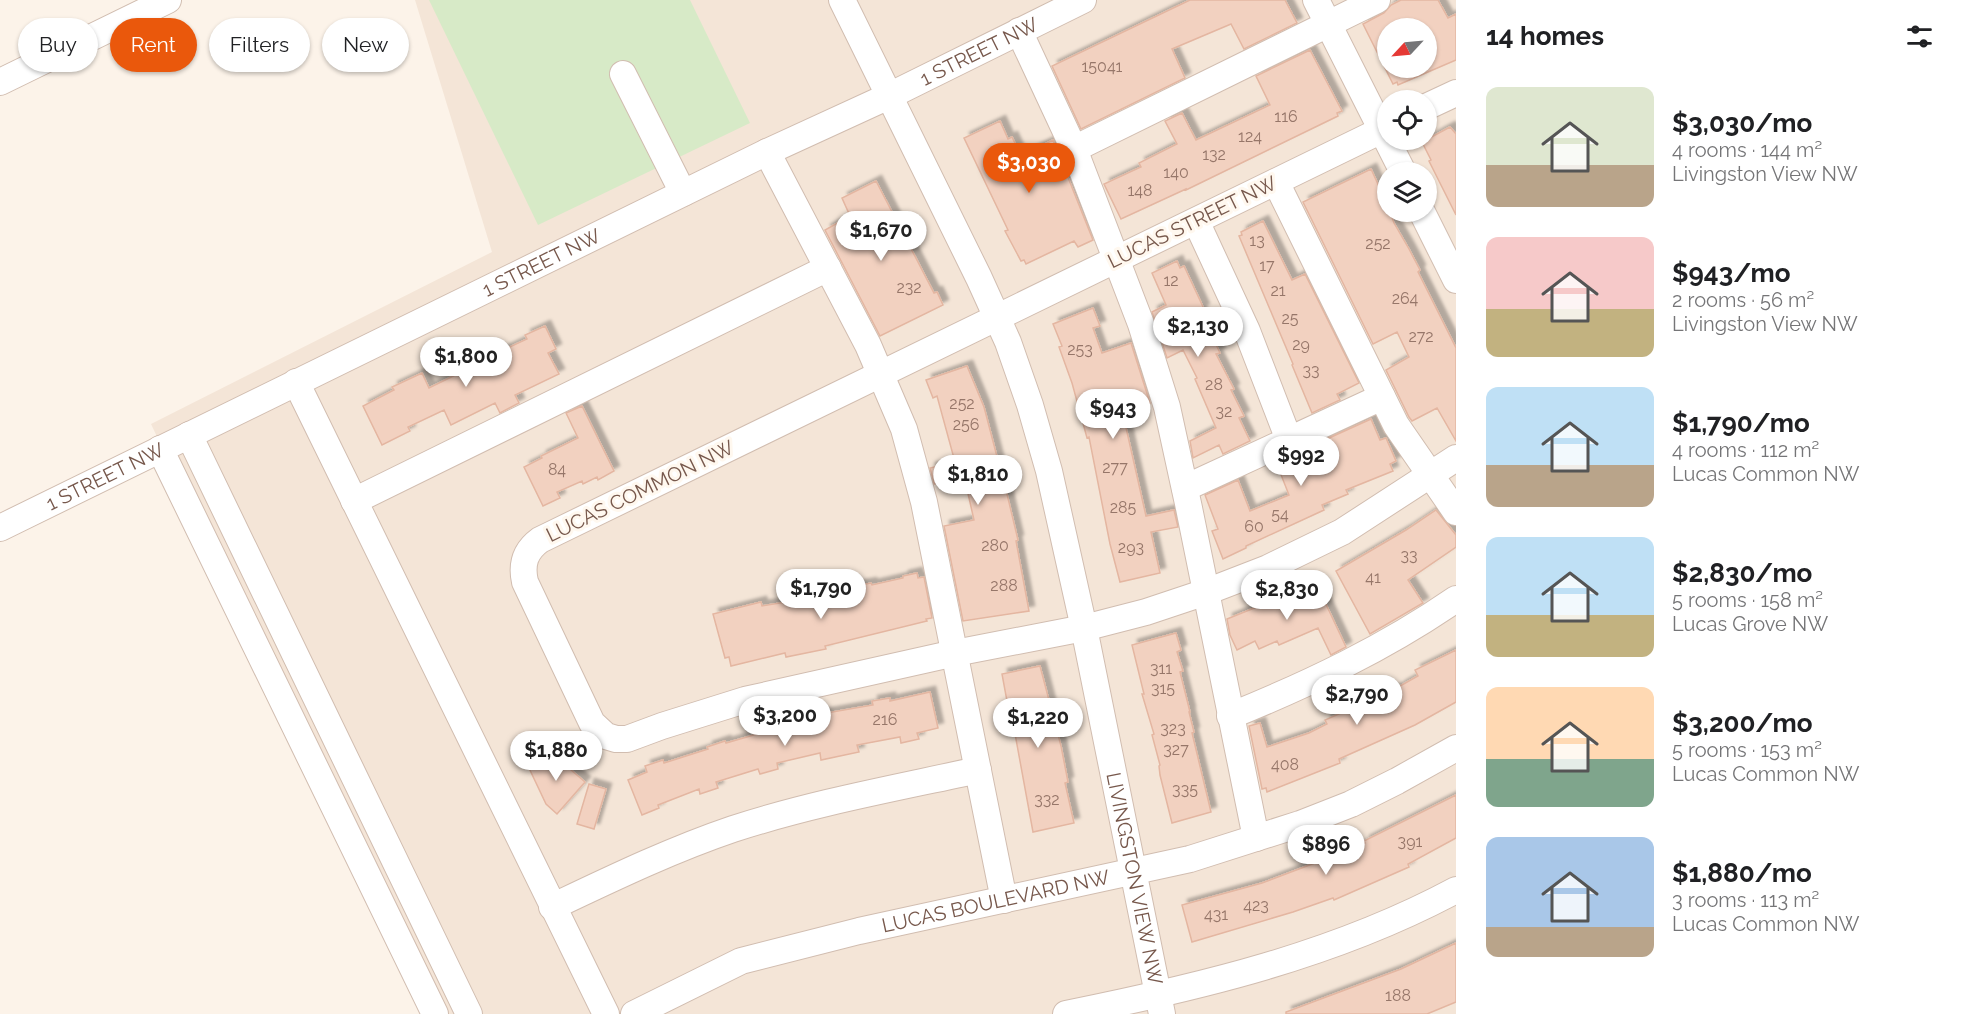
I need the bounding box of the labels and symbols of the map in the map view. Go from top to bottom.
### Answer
street label: 1 STREET NW [916,12,1042,91]
north arrow [1377,18,1437,78]
house number: 15041 [1082,57,1123,76]
house number: 116 [1274,107,1298,126]
house number: 124 [1238,127,1262,146]
pin: $3,030 [980,143,1078,194]
house number: 132 [1202,145,1226,164]
house number: 140 [1163,163,1189,182]
street label: LUCAS STREET NW [1104,171,1280,273]
house number: 148 [1127,181,1153,200]
pin: $1,670 [832,211,930,262]
street label: 1 STREET NW [478,223,605,302]
house number: 13 [1249,231,1265,250]
house number: 252 [1365,234,1391,253]
house number: 17 [1259,256,1275,275]
house number: 12 [1163,271,1179,290]
house number: 232 [896,278,922,297]
house number: 21 [1270,281,1286,300]
house number: 264 [1392,289,1419,308]
pin: $2,130 [1149,307,1247,358]
house number: 25 [1281,309,1299,328]
house number: 272 [1408,327,1434,346]
house number: 29 [1292,335,1310,354]
pin: $1,800 [417,337,515,388]
house number: 253 [1067,340,1093,359]
house number: 33 [1302,361,1320,380]
house number: 28 [1205,375,1223,394]
pin: $943 [1077,389,1149,440]
house number: 252 [949,394,975,413]
house number: 32 [1216,402,1232,421]
house number: 256 [953,415,979,434]
street label: LUCAS COMMON NW [542,435,738,547]
pin: $992 [1265,436,1337,487]
street label: 1 STREET NW [42,437,168,516]
pin: $1,810 [929,455,1027,506]
house number: 277 [1102,458,1128,477]
house number: 84 [548,460,566,479]
house number: 285 [1110,498,1137,517]
house number: 54 [1271,505,1289,524]
house number: 60 [1244,517,1264,536]
house number: 280 [981,536,1009,555]
house number: 293 [1118,538,1144,557]
house number: 33 [1400,546,1418,565]
house number: 41 [1365,568,1381,587]
pin: $1,790 [772,569,870,620]
pin: $2,830 [1238,570,1336,621]
house number: 288 [990,576,1018,595]
house number: 311 [1150,659,1172,678]
pin: $2,790 [1308,675,1406,726]
house number: 315 [1151,679,1175,698]
pin: $3,200 [736,696,834,747]
pin: $1,220 [989,698,1087,749]
house number: 216 [873,710,897,729]
house number: 323 [1160,719,1186,738]
pin: $1,880 [507,731,605,782]
house number: 327 [1163,740,1189,759]
house number: 408 [1271,755,1299,774]
street label: LIVINGSTON VIEW NW [1101,770,1168,987]
house number: 335 [1172,780,1198,799]
house number: 332 [1034,790,1060,809]
pin: $896 [1290,825,1362,876]
house number: 391 [1398,832,1423,851]
street label: LUCAS BOULEVARD NW [880,865,1112,938]
house number: 423 [1243,896,1269,915]
house number: 431 [1204,905,1228,924]
house number: 188 [1385,986,1411,1005]

